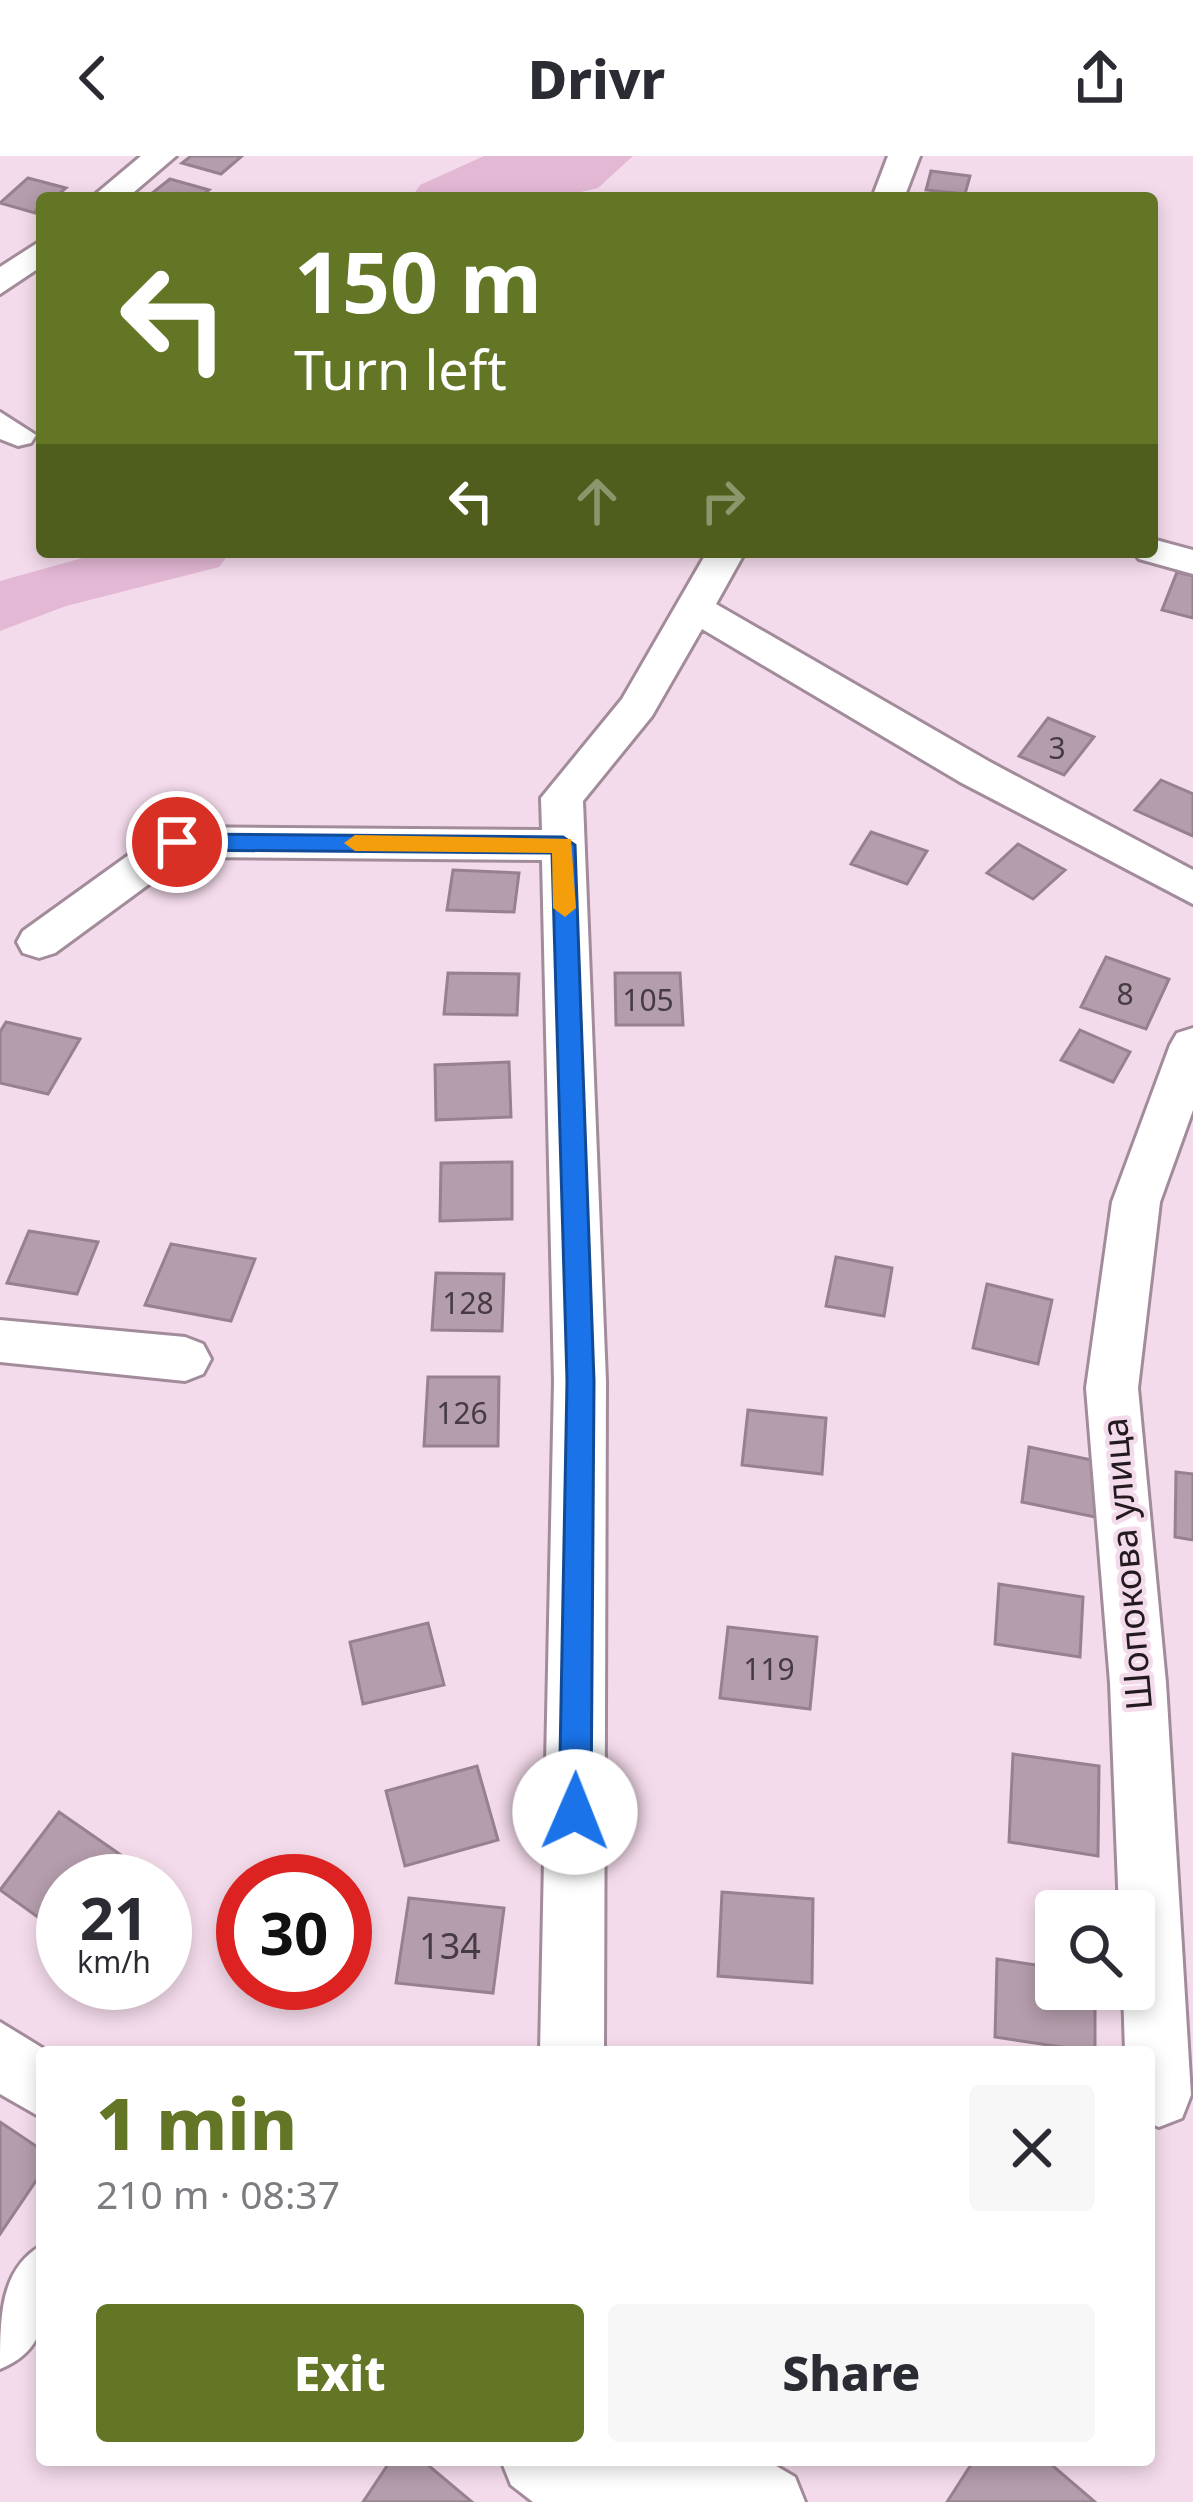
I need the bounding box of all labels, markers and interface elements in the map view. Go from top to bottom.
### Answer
text: Drivr [528,41,665,115]
icon: back [60,45,126,111]
icon: share [1067,45,1133,111]
text: 150 m [294,223,542,338]
icon: left [96,240,252,396]
text: Turn left [294,332,507,406]
icon: left [438,468,504,534]
icon: ahead [564,468,630,534]
icon: right [690,468,756,534]
house number: 3 [1048,727,1066,768]
pin [126,791,228,893]
icon: arrive [144,809,210,875]
house number: 8 [1116,973,1134,1014]
house number: 105 [622,979,674,1020]
house number: 128 [442,1282,494,1323]
house number: 126 [436,1392,488,1433]
street label: Шопокова улица [1089,1416,1163,1712]
house number: 119 [743,1648,795,1689]
position arrow [512,1749,638,1875]
speed limit sign: 30 [216,1854,372,2010]
text: 21 [80,1876,148,1958]
map controls [1035,1890,1155,2010]
button: search [1035,1890,1155,2010]
house number: 134 [419,1921,481,1970]
text: km/h [77,1941,151,1982]
text: 1 min [96,2073,297,2171]
button: close [969,2085,1095,2211]
text: 210 m · 08:37 [96,2167,340,2220]
button: Exit [96,2304,584,2442]
button: Share [608,2304,1095,2442]

